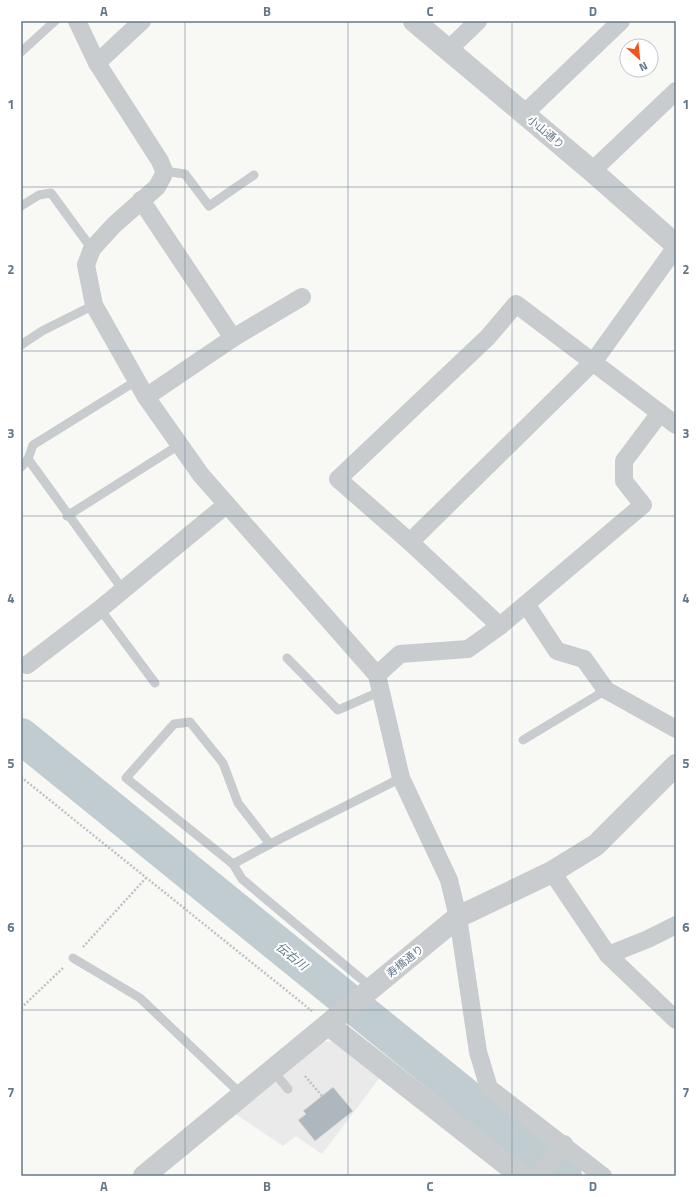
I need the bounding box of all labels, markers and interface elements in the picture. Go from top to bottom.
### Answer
text: A [100,1,108,21]
text: B [263,1,271,21]
text: C [426,1,434,21]
text: D [589,1,597,21]
north arrow [619,38,659,78]
text: N [637,58,651,76]
text: 1 [7,94,15,114]
text: 1 [682,94,690,114]
street label: 小山通り [524,112,568,152]
text: 2 [7,259,15,279]
text: 2 [682,259,690,279]
text: 3 [7,423,15,443]
text: 3 [682,423,690,443]
text: 4 [7,588,15,608]
text: 4 [682,588,690,608]
text: 5 [7,753,15,773]
text: 5 [682,753,690,773]
text: 6 [7,917,15,937]
text: 6 [682,917,690,937]
water label: 伝右川 [272,937,314,976]
street label: 寿橋通り [383,941,427,981]
text: 7 [7,1082,15,1102]
text: 7 [682,1082,690,1102]
text: A [100,1176,108,1196]
text: B [263,1176,271,1196]
text: C [426,1176,434,1196]
text: D [589,1176,597,1196]

